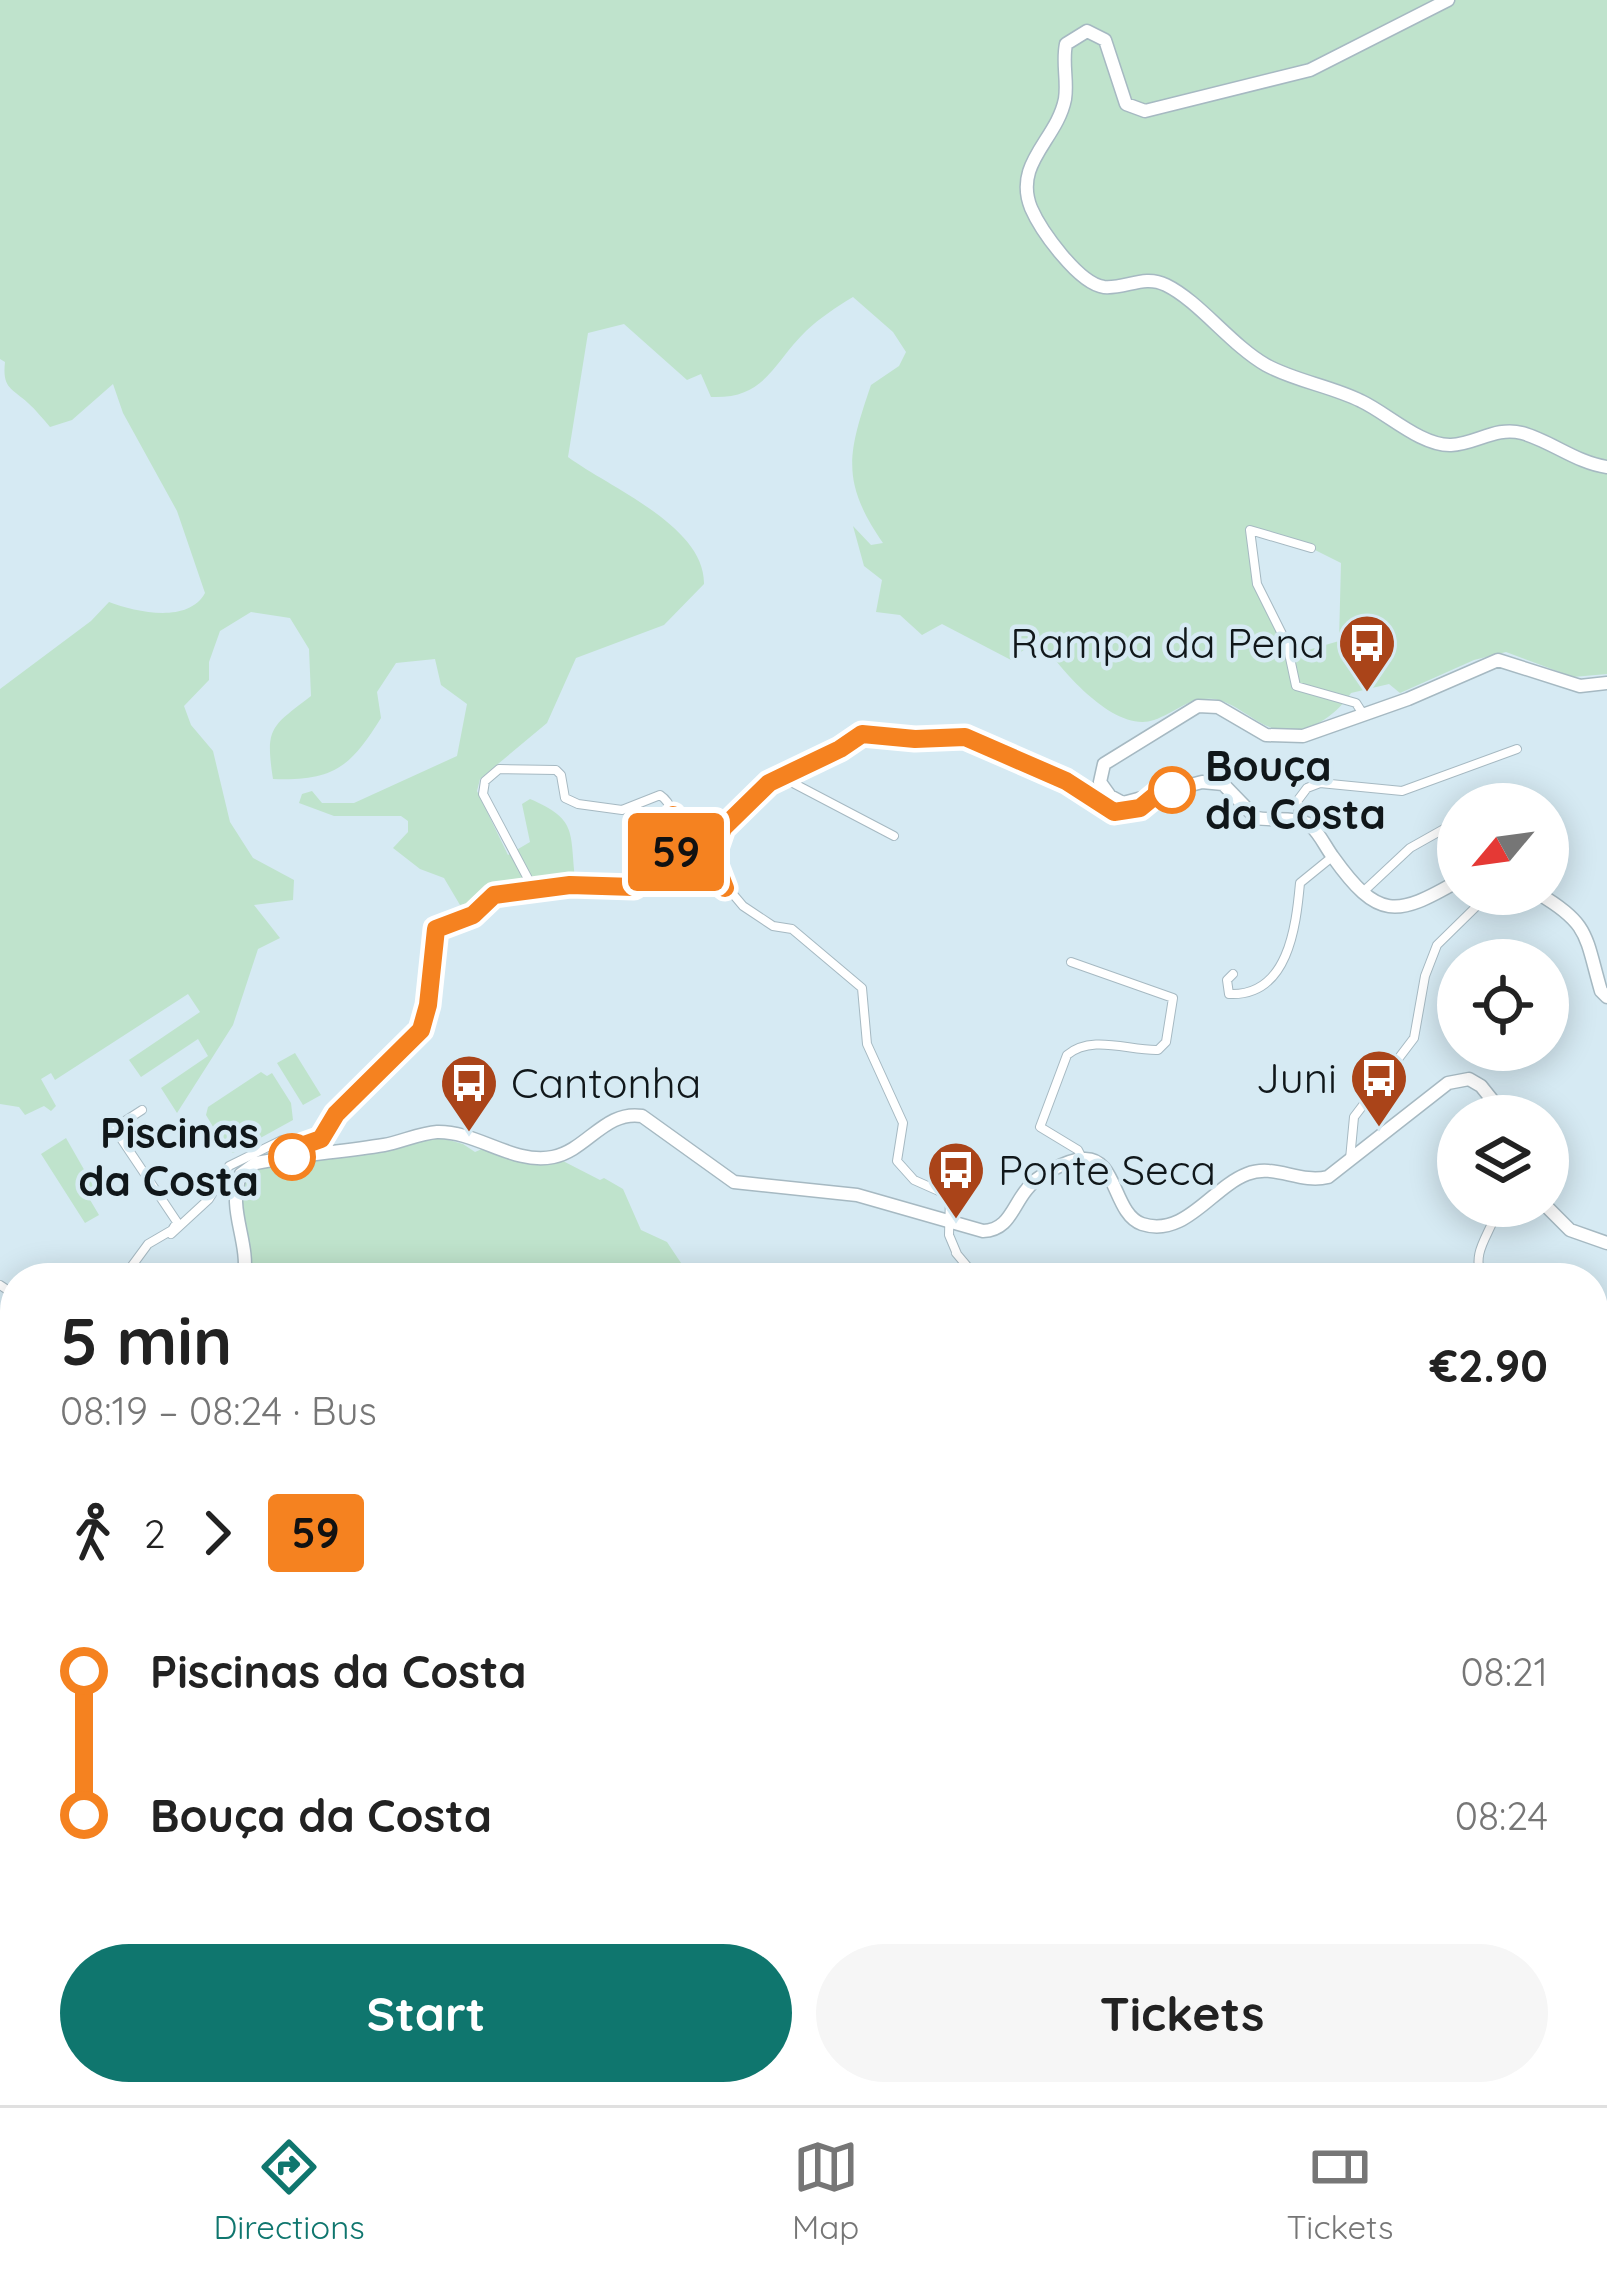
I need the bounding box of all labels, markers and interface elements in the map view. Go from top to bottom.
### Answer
bus stop icon: Rampa da Pena [1336,612,1398,694]
place label: Rampa da Pena [1010,616,1325,669]
place label: Bouça da Costa [1205,739,1386,840]
marker: Bouça da Costa [1150,768,1194,812]
north arrow [1437,783,1569,915]
map controls [1437,783,1569,1227]
line badge: 59 [622,813,730,891]
text: 59 [652,825,700,878]
button: locate [1437,939,1569,1071]
bus stop icon: Juni [1348,1047,1410,1129]
place label: Juni [1256,1051,1337,1104]
bus stop icon: Cantonha [438,1052,500,1134]
place label: Cantonha [511,1056,701,1109]
button: layers [1437,1095,1569,1227]
place label: Piscinas da Costa [78,1106,259,1207]
marker: Piscinas da Costa [270,1135,314,1179]
bus stop icon: Ponte Seca [925,1139,987,1221]
place label: Ponte Seca [998,1143,1216,1196]
text: 5 min [60,1299,232,1382]
text: €2.90 [1430,1337,1548,1393]
text: 08:19 – 08:24 · Bus [60,1386,377,1435]
icon: walk [60,1500,126,1566]
icon: forward [184,1500,250,1566]
text: 59 [292,1506,340,1559]
text: 2 [144,1509,166,1558]
text: Piscinas da Costa [150,1643,527,1699]
text: 08:21 [1460,1647,1548,1696]
text: Bouça da Costa [150,1787,492,1843]
text: 08:24 [1455,1791,1548,1840]
button: Start [60,1944,792,2082]
button: Tickets [816,1944,1548,2082]
tab: Directions [214,2134,365,2247]
tab: Map [792,2134,859,2247]
tab: Tickets [1286,2134,1393,2247]

